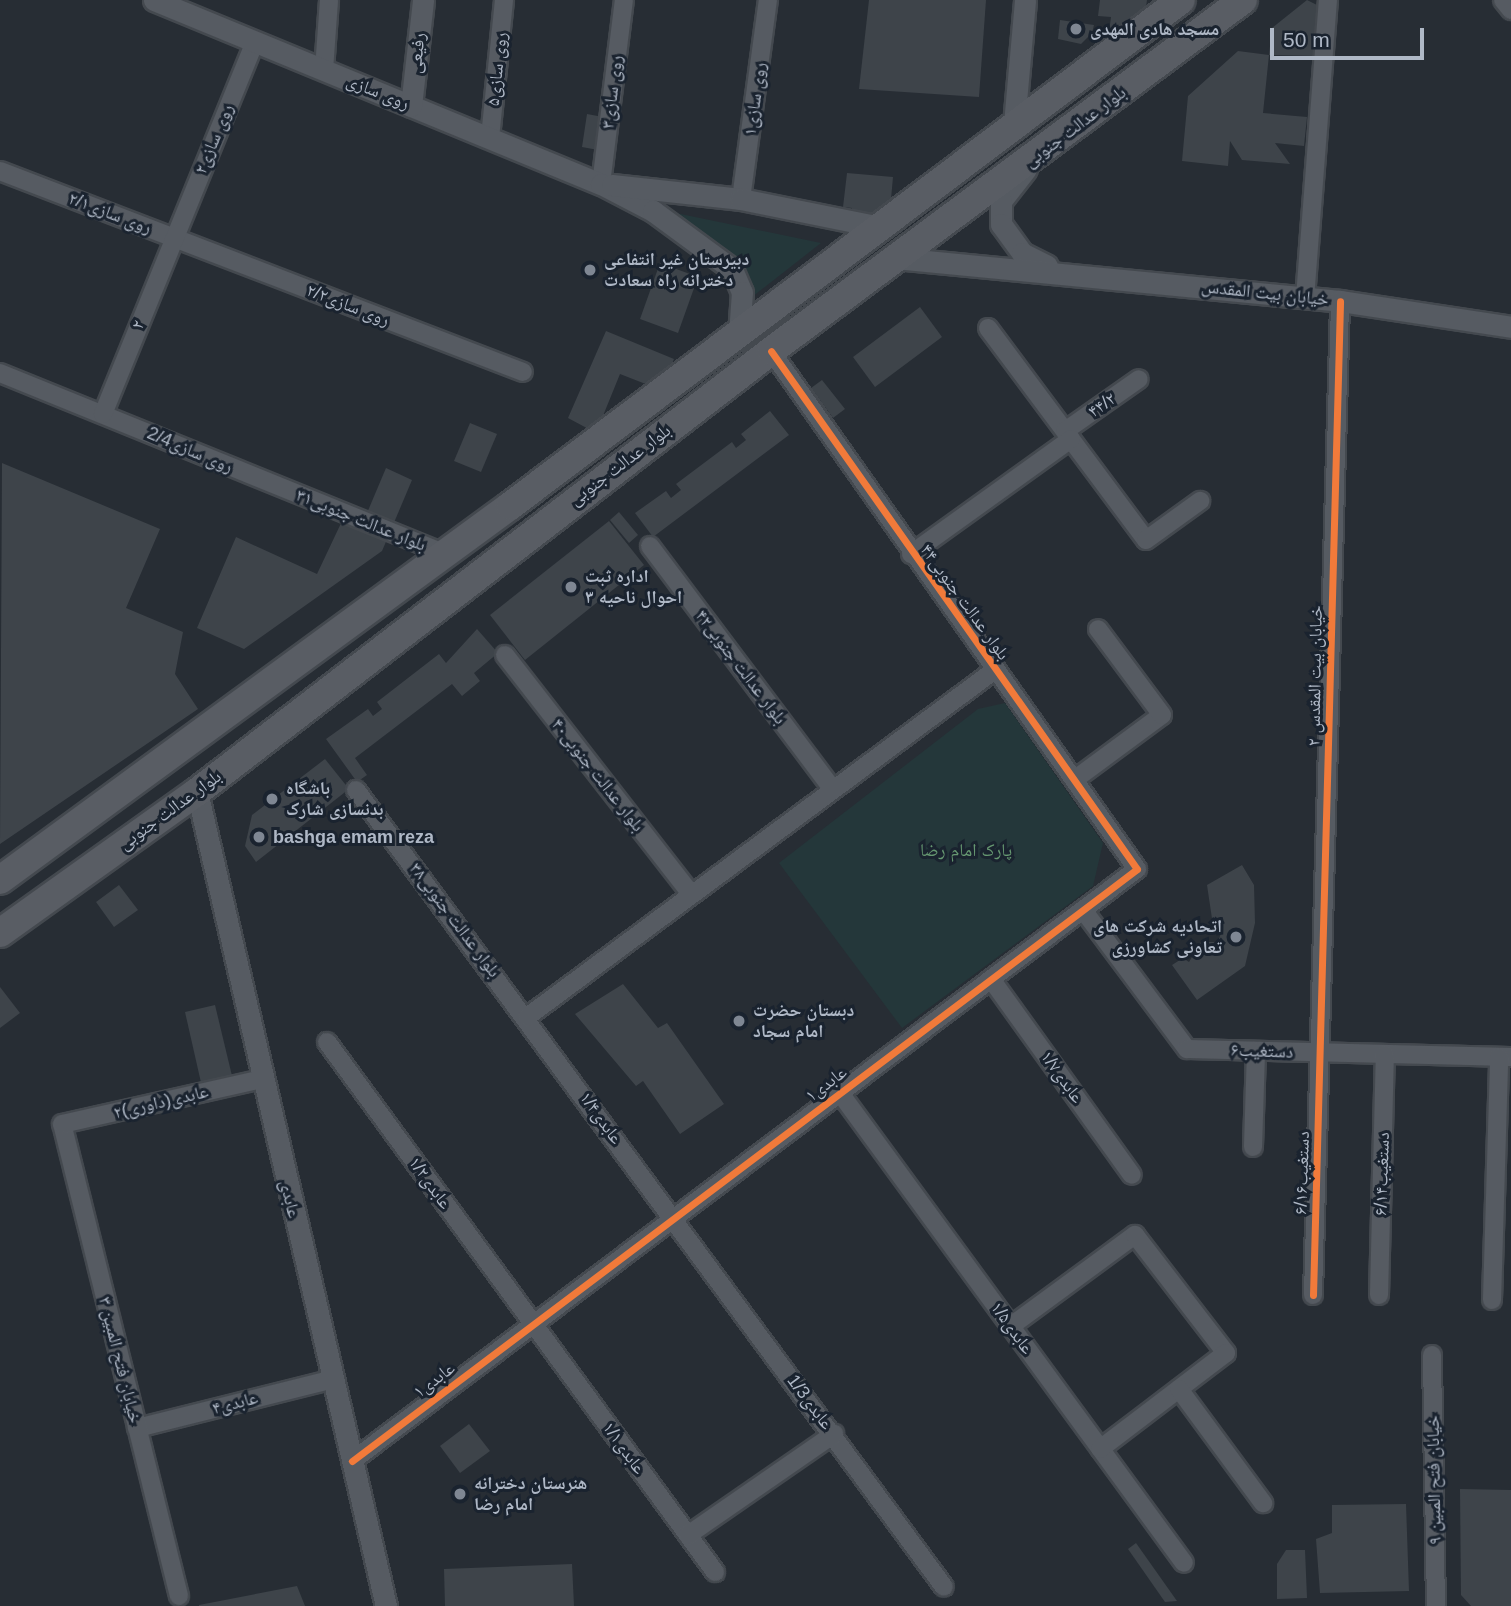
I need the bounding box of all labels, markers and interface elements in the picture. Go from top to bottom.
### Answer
scale bar [1273,14,1427,58]
place label: مسجد هادی المهدی [1090,18,1219,40]
marker: مسجد هادی المهدی [1068,21,1084,37]
text: 50 m [1283,28,1330,51]
street label: روی سازی۵ [482,31,512,107]
street label: رفیعی [404,32,430,74]
street label: روی سازی۳ [597,54,627,130]
street label: روی سازی۱ [739,61,771,137]
street label: روی سازی [343,70,413,114]
street label: بلوار عدالت جنوبی [1020,82,1130,172]
street label: روی سازی۲ [190,101,238,177]
street label: روی سازی۲/۱ [65,187,155,239]
place label: دبیرستان غیر انتفاعی دخترانه راه سعادت [604,249,749,292]
marker: دبیرستان غیر انتفاعی دخترانه راه سعادت [582,262,598,278]
street label: خیابان بیت المقدس [1200,276,1330,310]
street label: روی سازی۲/۲ [303,279,393,331]
street label: ۲ [126,317,150,333]
street label: ۴۴/۲ [1084,388,1120,422]
street label: بلوار عدالت جنوبی [565,420,675,510]
street label: روی سازی2/4 [144,422,236,478]
street label: بلوار عدالت جنوبی۳۱ [293,484,429,556]
street label: بلوار عدالت جنوبی۴۴ [916,540,1014,664]
place label: اداره ثبت احوال ناحیه ۳ [585,566,682,608]
marker: اداره ثبت احوال ناحیه ۳ [563,579,579,595]
street label: بلوار عدالت جنوبی۴۲ [691,605,791,729]
street label: خیابان بیت المقدس ۲ [1303,605,1327,747]
street label: بلوار عدالت جنوبی۴۰ [547,714,649,836]
street label: بلوار عدالت جنوبی [114,765,226,855]
place label: باشگاه بدنسازی شارک [286,778,384,820]
marker: باشگاه بدنسازی شارک [264,791,280,807]
place label: bashga emam reza [273,826,434,848]
marker: bashga emam reza [251,829,267,845]
park label: پارک امام رضا [920,839,1012,861]
street label: بلوار عدالت جنوبی۳۸ [405,858,505,982]
place label: اتحادیه شرکت های تعاونی کشاورزی [1093,916,1222,958]
marker: اتحادیه شرکت های تعاونی کشاورزی [1228,929,1244,945]
place label: دبستان حضرت امام سجاد [753,1000,854,1042]
marker: دبستان حضرت امام سجاد [731,1013,747,1029]
street label: دستغیب۶ [1230,1039,1294,1063]
street label: عابدی۱/۷ [1036,1047,1088,1107]
street label: ۱عابدی [801,1061,851,1107]
street label: ۲عابدی(داوری) [112,1081,210,1123]
street label: عابدی۱/۴ [575,1088,627,1148]
street label: دستغیب۶/۱۶ [1290,1131,1314,1215]
street label: دستغیب۶/۱۴ [1370,1132,1394,1216]
street label: عابدی۱/۲ [404,1153,456,1213]
street label: عابدی [275,1178,305,1220]
street label: خیابان فتح المبین ۳ [94,1295,146,1425]
street label: عابدی۱/۵ [986,1298,1038,1358]
street label: عابدی۱ [409,1357,459,1403]
street label: عابدی1/3 [782,1370,838,1434]
street label: عابدی۴ [210,1387,260,1419]
street label: خیابان فتح المبین ۹ [1422,1415,1446,1545]
street label: عابدی۱/۱ [598,1418,650,1478]
place label: هنرستان دخترانه امام رضا [474,1473,587,1516]
marker: هنرستان دخترانه امام رضا [452,1486,468,1502]

